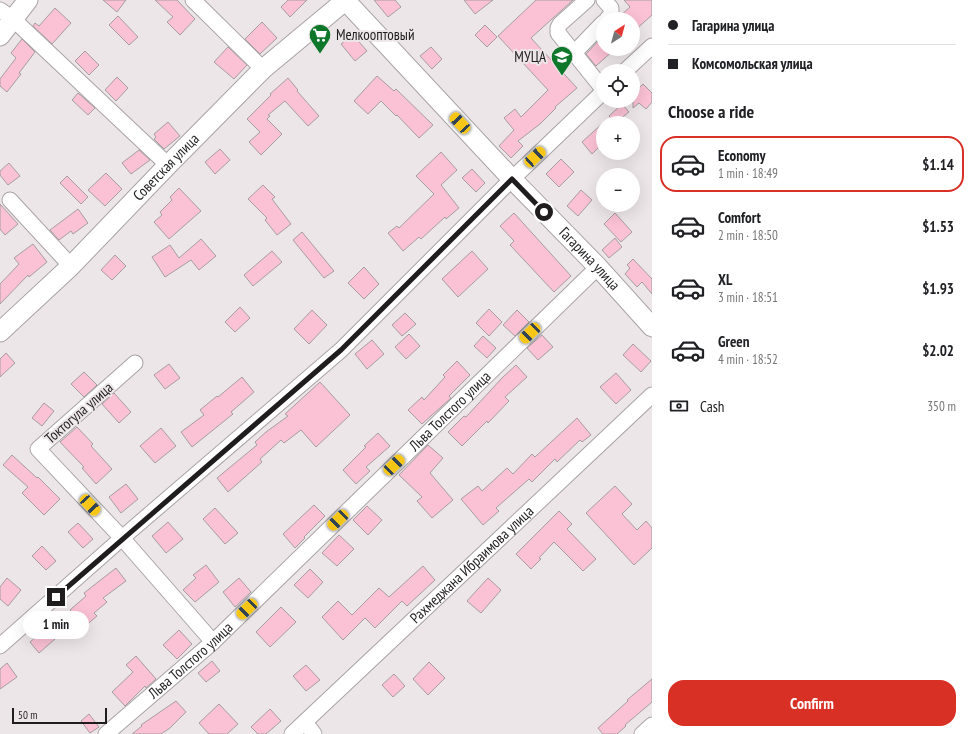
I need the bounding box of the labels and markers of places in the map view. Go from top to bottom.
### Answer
supermarket icon: Мелкооптовый [307,22,333,55]
place label: Мелкооптовый [336,25,415,44]
school or university icon: МУЦА [549,44,575,77]
place label: МУЦА [514,47,547,66]

